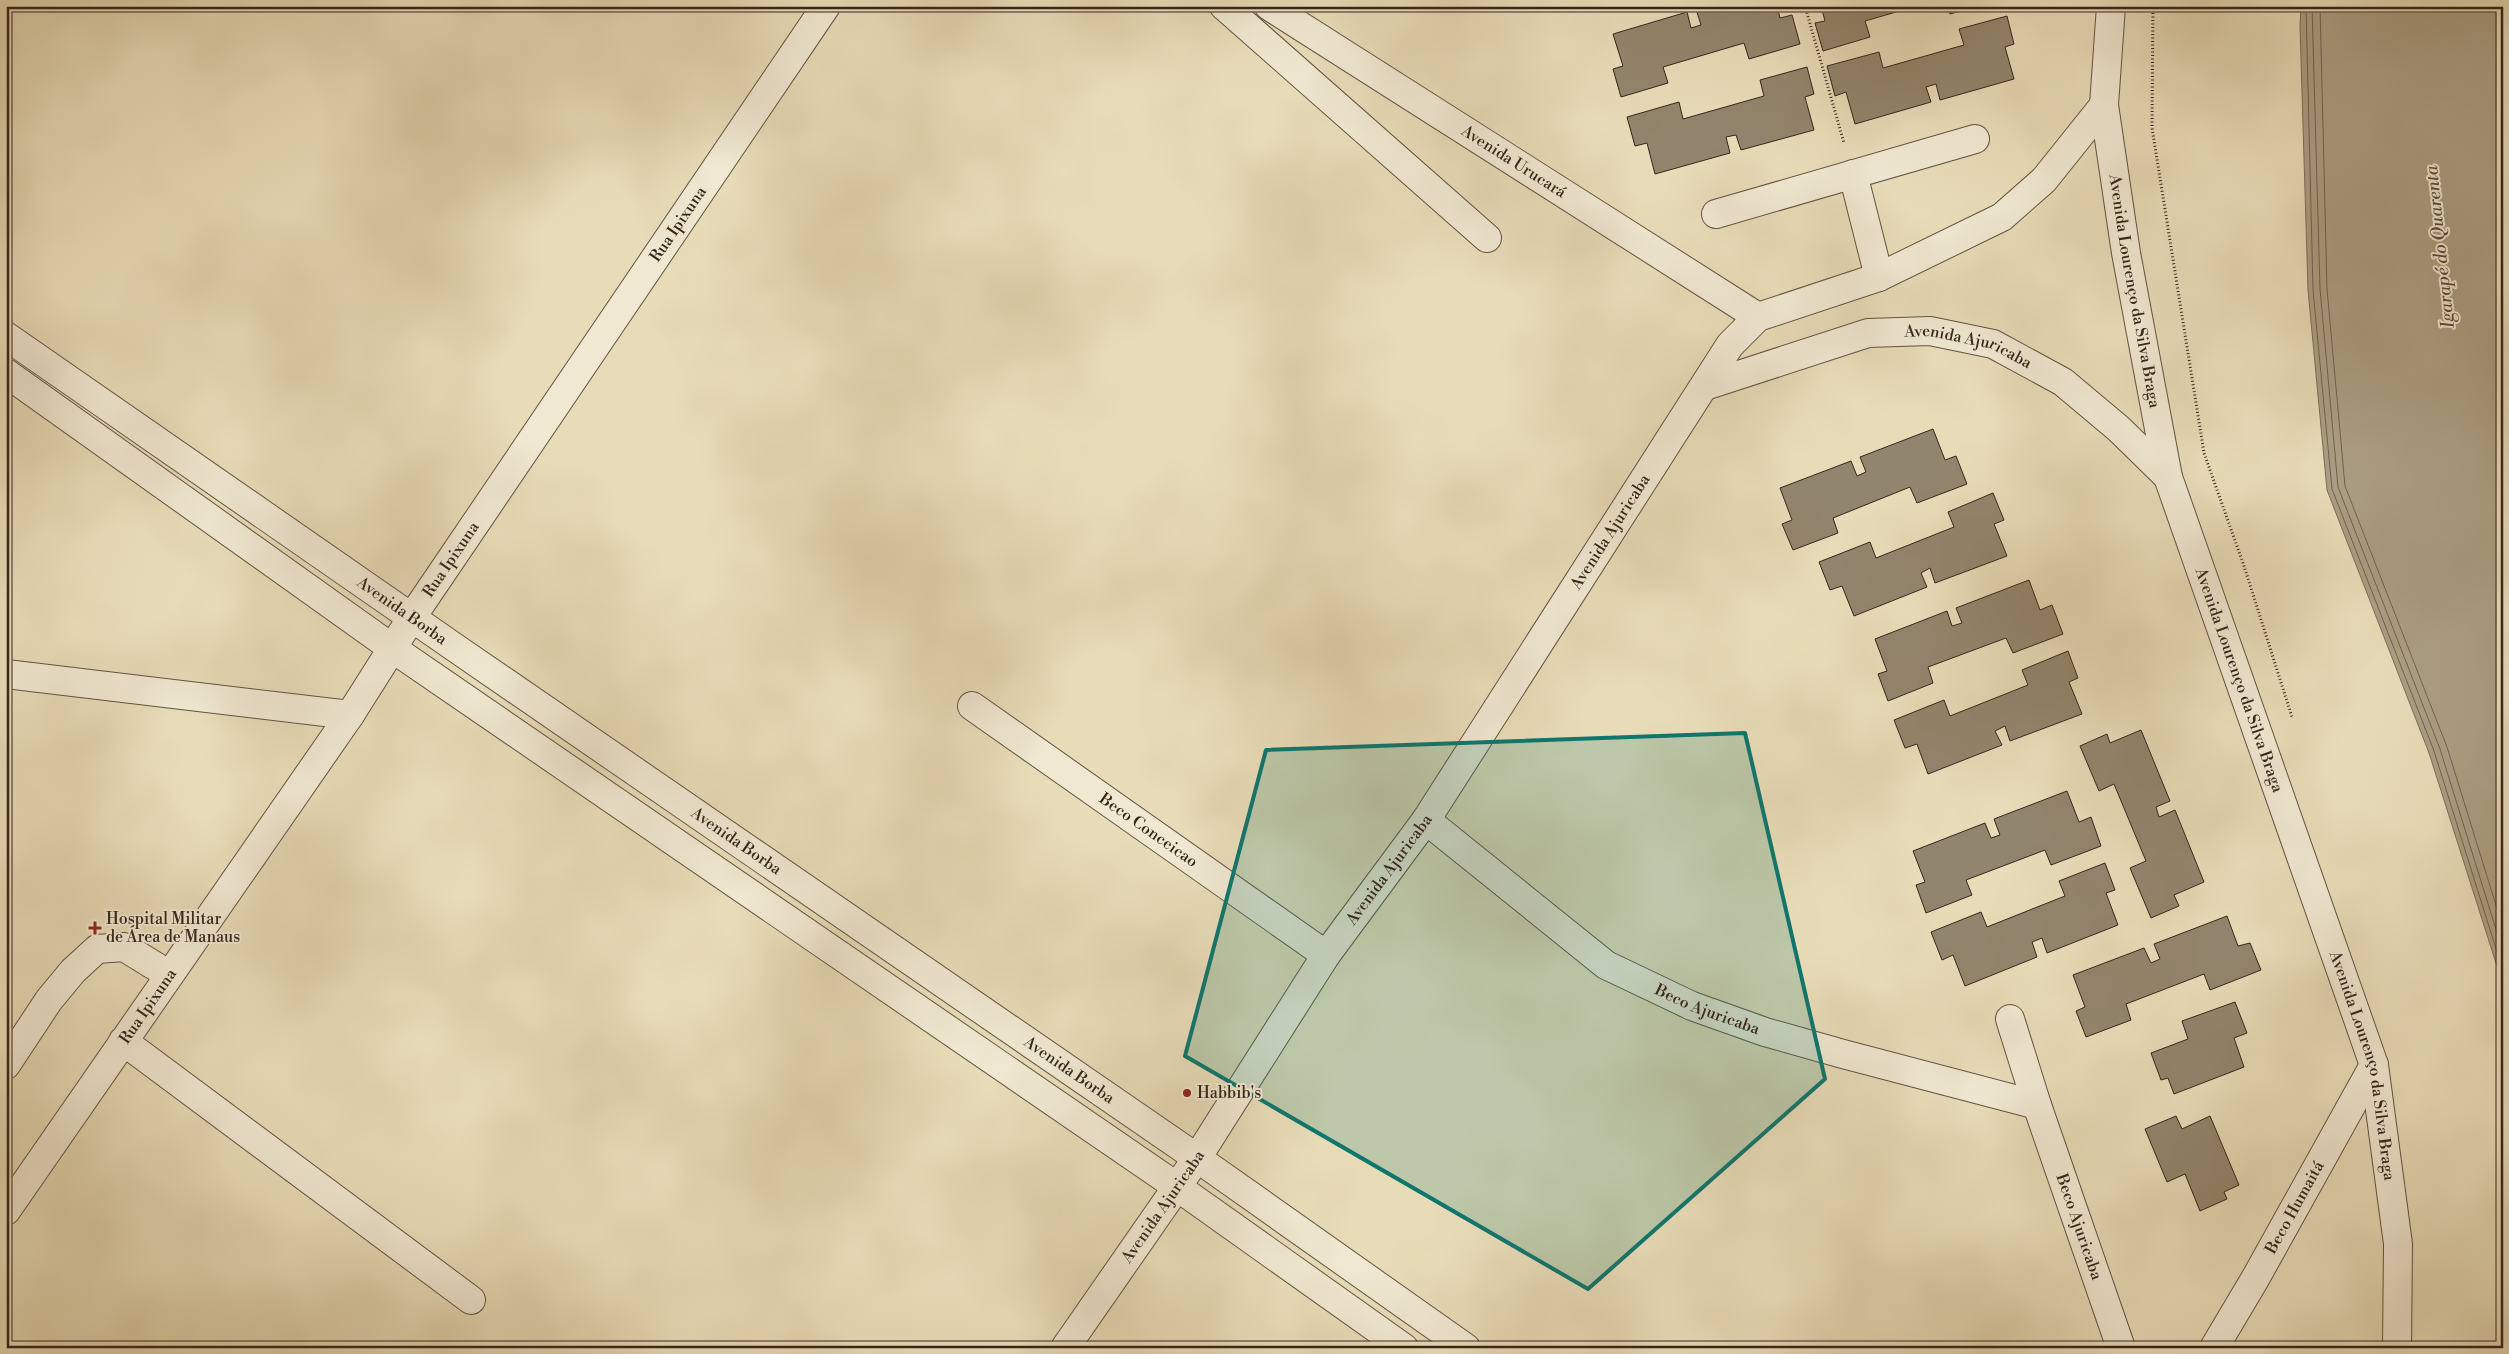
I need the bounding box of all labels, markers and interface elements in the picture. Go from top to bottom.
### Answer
street label: Avenida Urucará [1457,120,1571,203]
water label: Igarapé do Quarenta [2420,163,2460,331]
street label: Avenida Lourenço da Silva Braga [2104,172,2165,410]
street label: Rua Ipixuna [645,182,711,266]
street label: Avenida Ajuricaba [1903,321,2036,374]
street label: Avenida Ajuricaba [1566,470,1655,594]
street label: Rua Ipixuna [418,517,484,601]
street label: Avenida Lourenço da Silva Braga [2190,564,2288,796]
street label: Avenida Borba [352,572,452,650]
street label: Beco Conceicao [1095,788,1202,872]
street label: Avenida Borba [686,802,786,880]
street label: Avenida Ajuricaba [1341,810,1437,930]
place label: Hospital Militar de Área de Manaus [106,909,240,947]
marker: Hospital Militar de Área de Manaus [88,921,102,935]
street label: Avenida Lourenço da Silva Braga [2325,947,2400,1183]
street label: Rua Ipixuna [115,964,181,1048]
street label: Beco Ajuricaba [1651,979,1763,1040]
street label: Avenida Borba [1019,1031,1119,1109]
place label: Habbib's [1197,1083,1261,1103]
marker: Habbib's [1181,1087,1193,1099]
street label: Avenida Ajuricaba [1116,1146,1210,1268]
street label: Beco Humaitá [2260,1157,2329,1258]
street label: Beco Ajuricaba [2051,1170,2107,1283]

